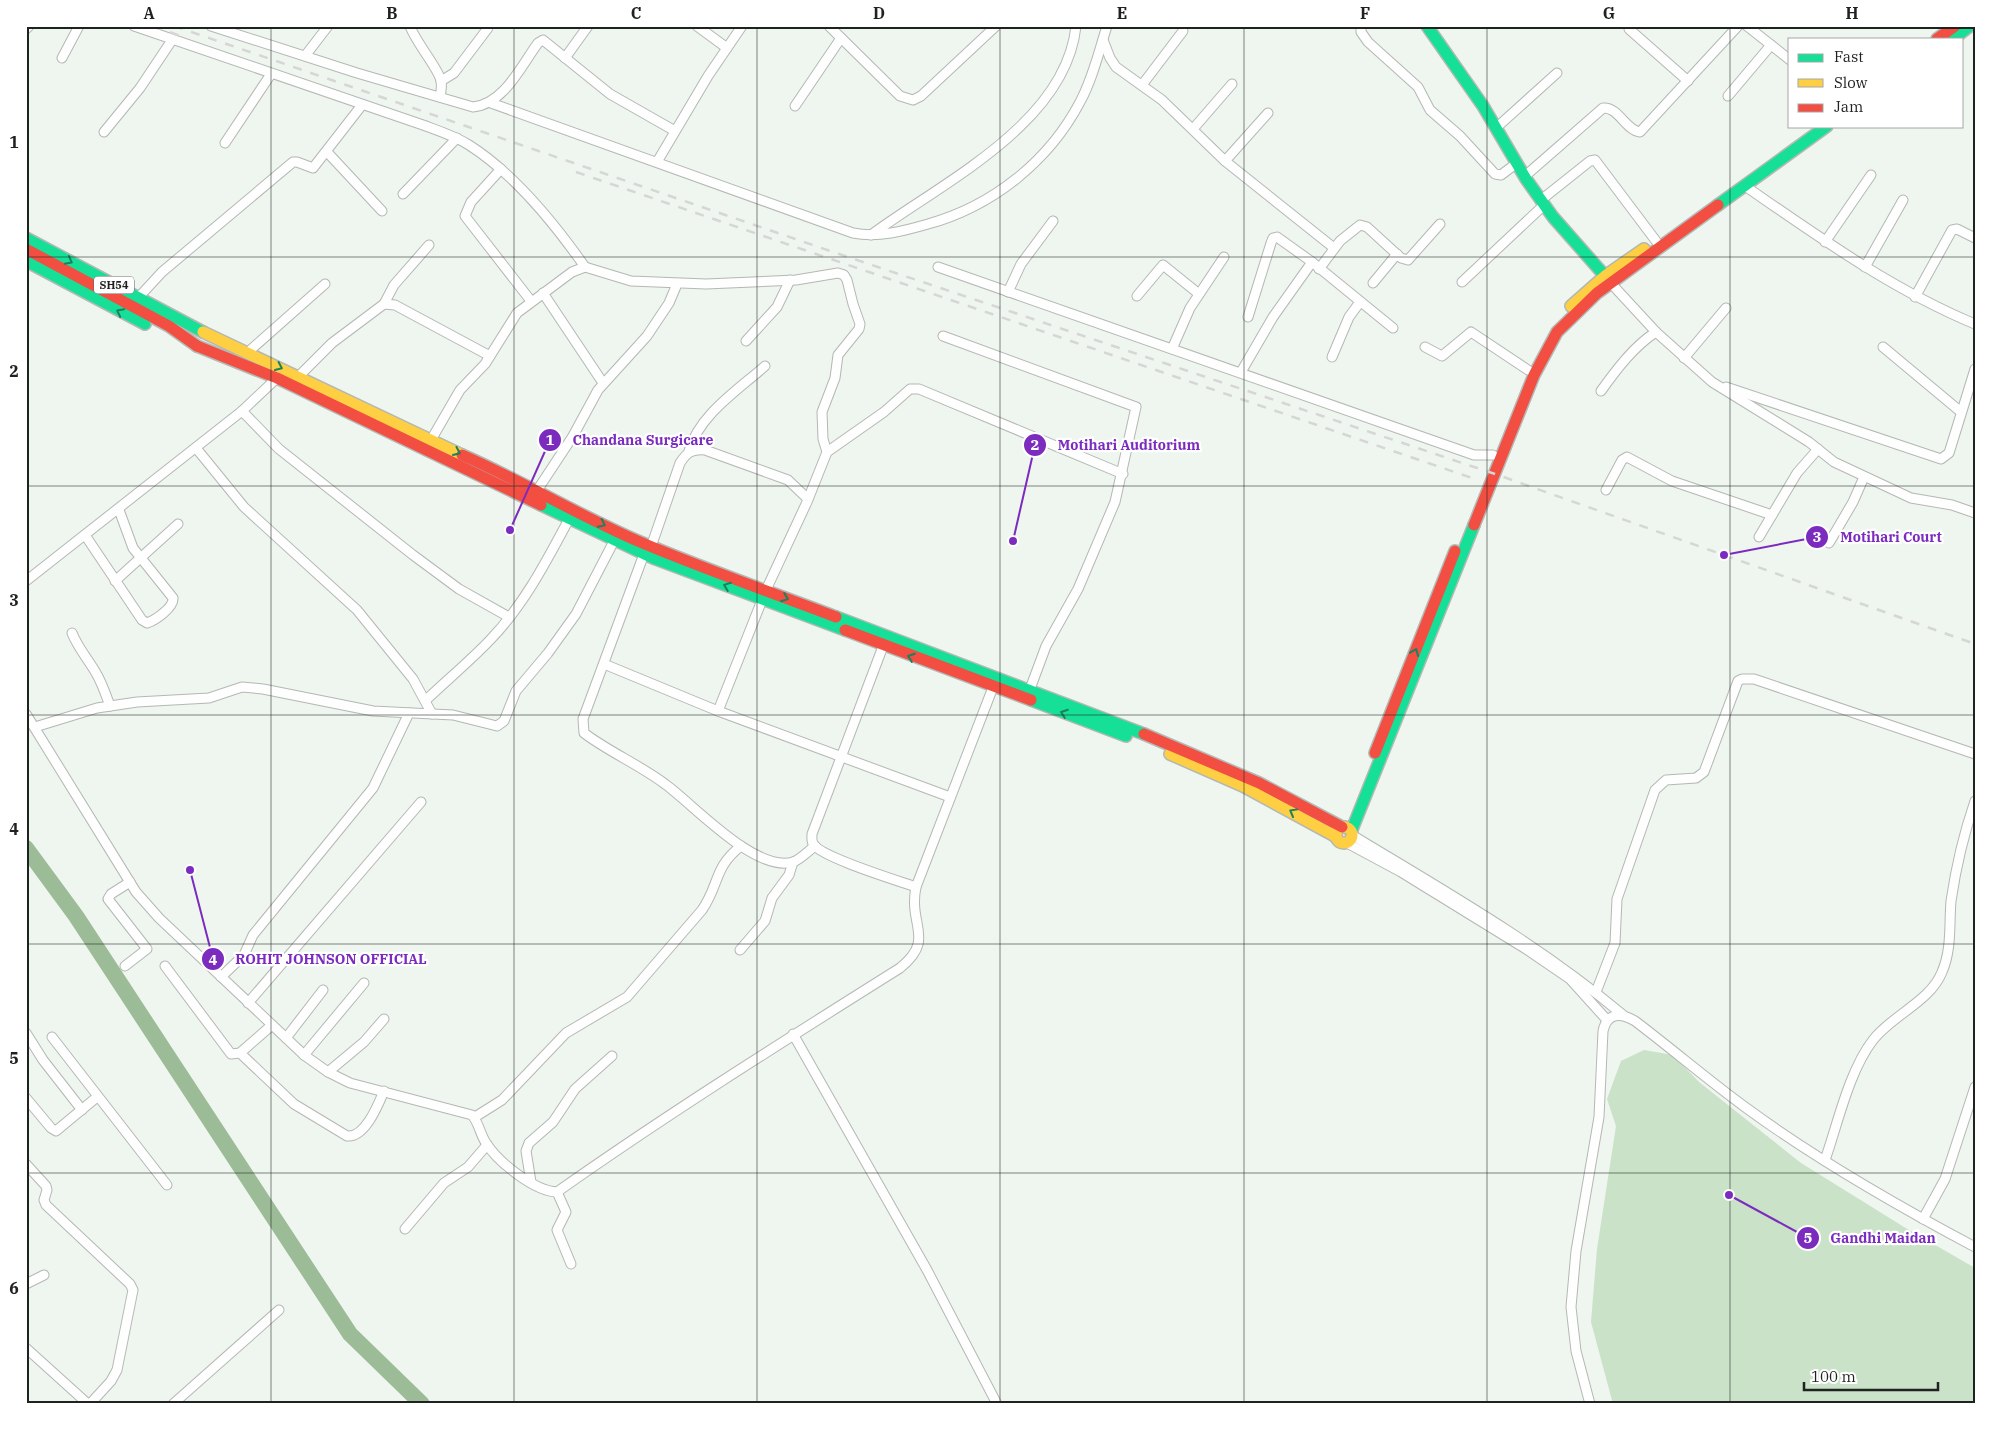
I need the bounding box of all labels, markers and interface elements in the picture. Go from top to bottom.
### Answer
text: A [143,3,155,23]
text: B [386,3,398,23]
text: C [631,3,641,23]
text: D [873,3,885,23]
text: E [1117,3,1127,23]
text: F [1360,3,1370,23]
text: G [1603,3,1615,23]
text: H [1846,3,1859,23]
legend [1788,38,1964,128]
text: Fast [1834,47,1864,66]
text: Slow [1834,73,1868,92]
text: Jam [1834,97,1863,116]
text: 1 [9,132,19,152]
one-way arrow [64,255,73,265]
road number: SH54 [94,276,134,294]
one-way arrow [117,308,126,318]
text: 2 [9,361,19,381]
one-way arrow [274,361,283,371]
callout: Chandana Surgicare [538,425,724,454]
text: 1 [545,430,555,449]
text: Chandana Surgicare [573,431,713,449]
callout: Motihari Auditorium [1022,431,1210,460]
text: 2 [1030,435,1040,454]
text: Motihari Auditorium [1058,436,1201,454]
one-way arrow [452,446,461,457]
one-way arrow [597,518,606,529]
callout: Motihari Court [1805,522,1951,551]
text: 3 [1812,527,1822,546]
text: Motihari Court [1840,528,1942,546]
one-way arrow [723,582,732,593]
text: 3 [9,590,19,610]
one-way arrow [781,592,789,602]
one-way arrow [1409,648,1419,657]
one-way arrow [908,653,916,663]
one-way arrow [1060,709,1069,719]
one-way arrow [1289,809,1298,819]
text: 4 [9,819,19,839]
callout: ROHIT JOHNSON OFFICIAL [200,945,437,974]
text: 4 [208,950,218,969]
text: ROHIT JOHNSON OFFICIAL [235,950,427,968]
text: 5 [9,1048,19,1068]
callout: Gandhi Maidan [1795,1224,1946,1253]
text: 5 [1803,1228,1813,1247]
text: Gandhi Maidan [1830,1229,1936,1247]
text: 6 [9,1278,19,1298]
scale bar [1804,1360,1937,1392]
text: 100 m [1811,1367,1856,1386]

